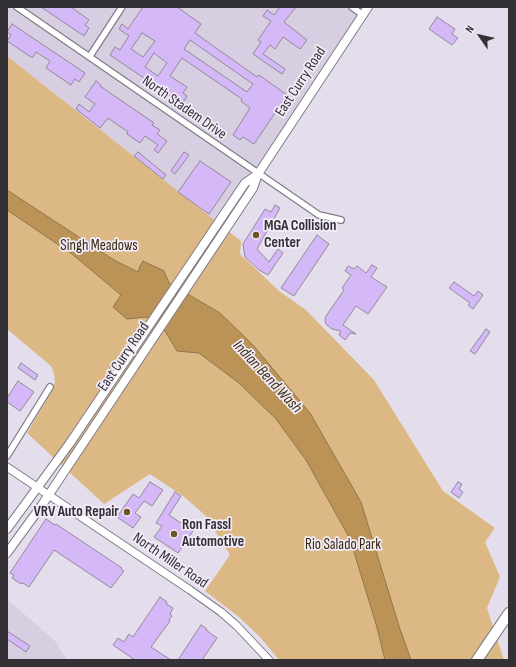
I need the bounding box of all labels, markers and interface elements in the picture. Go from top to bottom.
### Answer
north arrow [460,16,500,56]
text: N [463,23,477,35]
street label: East Curry Road [272,44,330,120]
street label: North Stadem Drive [138,72,230,144]
place label: MGA Collision Center [264,217,336,252]
marker: MGA Collision Center [251,230,261,240]
park label: Singh Meadows [60,237,138,255]
street label: East Curry Road [94,319,154,395]
water label: Indian Bend Wash [228,337,306,417]
place label: VRV Auto Repair [33,503,119,521]
marker: VRV Auto Repair [122,507,132,517]
place label: Ron Fassl Automotive [182,516,244,551]
street label: North Miller Road [129,529,211,593]
marker: Ron Fassl Automotive [169,529,179,539]
park label: Rio Salado Park [305,536,381,554]

